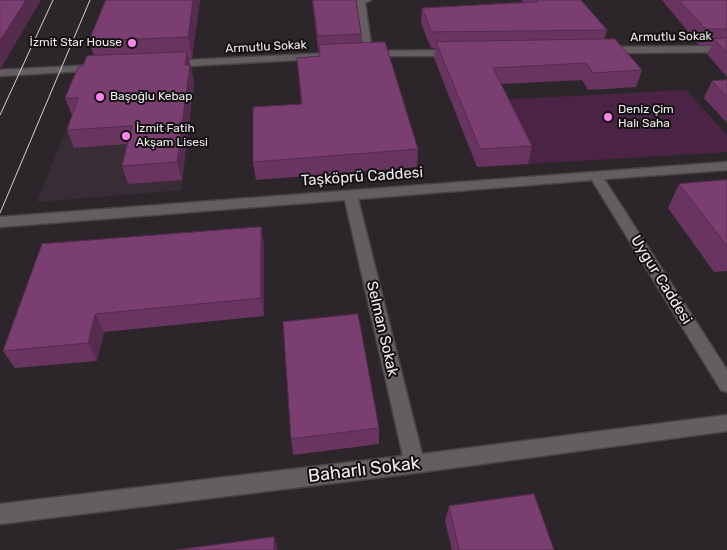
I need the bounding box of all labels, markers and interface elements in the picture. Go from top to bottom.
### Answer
street label: Armutlu Sokak [630,29,712,45]
place label: İzmit Star House [30,36,122,50]
marker: İzmit Star House [126,37,138,49]
street label: Armutlu Sokak [225,38,307,56]
place label: Başoğlu Kebap [110,90,192,104]
marker: Başoğlu Kebap [94,91,106,103]
place label: Deniz Çim Halı Saha [618,103,674,131]
marker: Deniz Çim Halı Saha [602,111,614,123]
place label: İzmit Fatih Akşam Lisesi [136,122,208,150]
marker: İzmit Fatih Akşam Lisesi [120,130,132,142]
street label: Taşköprü Caddesi [300,164,424,190]
street label: Uygur Caddesi [626,232,696,328]
street label: Selman Sokak [362,280,402,378]
street label: Baharlı Sokak [307,452,421,488]

